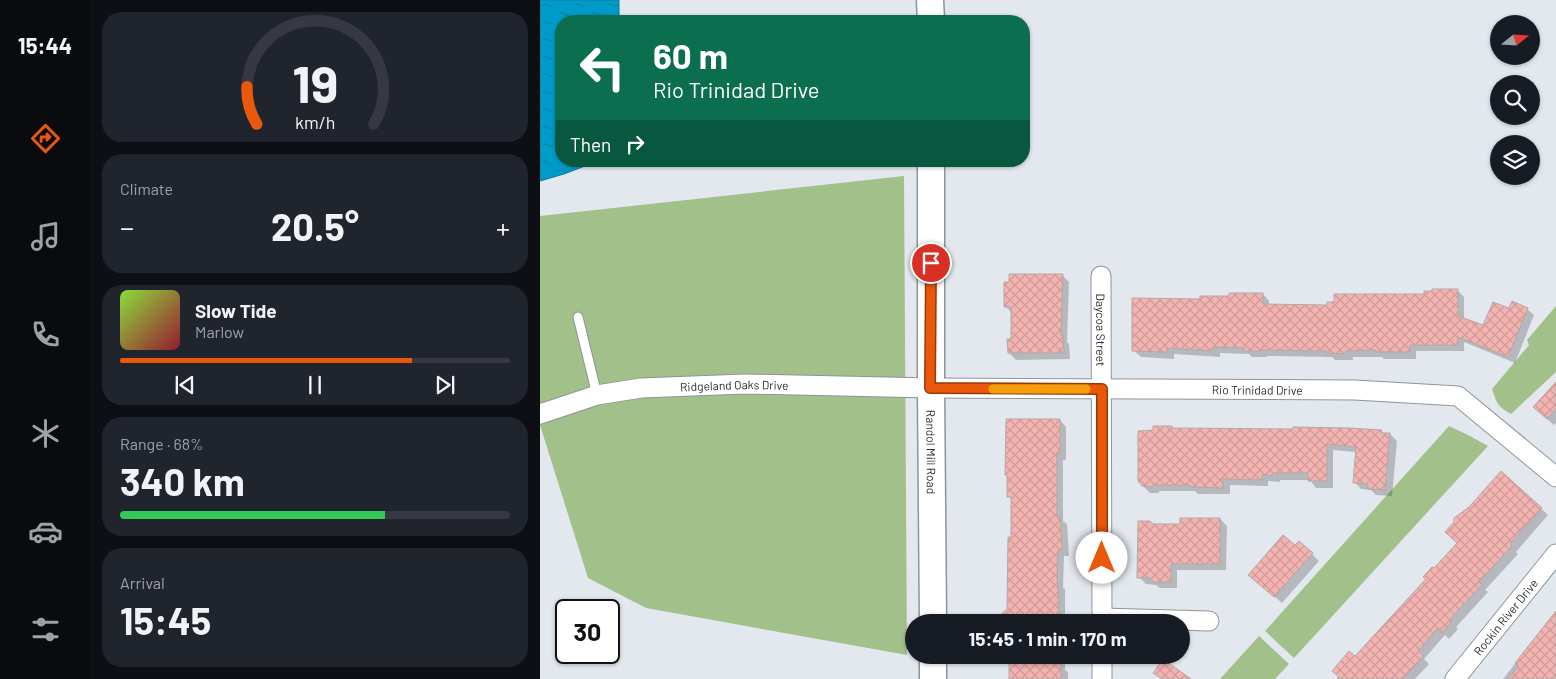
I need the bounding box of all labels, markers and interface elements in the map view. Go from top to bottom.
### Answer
north arrow [1490,15,1540,65]
map controls [1490,15,1540,185]
text: 15:44 [18,32,72,58]
text: 60 m [653,34,728,76]
icon: left [570,35,635,100]
text: 19 [292,51,338,113]
button: search [1490,75,1540,125]
text: Rio Trinidad Drive [653,76,820,102]
text: km/h [295,111,335,133]
icon: directions [28,121,63,156]
icon: right [621,130,649,158]
text: Then [570,133,611,156]
button: layers [1490,135,1540,185]
text: Climate [120,179,173,198]
text: 20.5° [271,203,359,249]
text: − [120,210,134,244]
text: + [496,210,510,244]
icon: music [28,219,63,254]
pin [910,242,952,284]
icon: arrive [917,249,945,277]
street label: Daycoa Street [1094,294,1108,366]
text: Slow Tide [195,299,277,322]
icon: phone [28,317,63,352]
text: Marlow [195,322,244,341]
icon: previous [171,371,199,399]
icon: pause [301,371,329,399]
icon: next [431,371,459,399]
street label: Ridgeland Oaks Drive [680,377,789,393]
street label: Rio Trinidad Drive [1212,382,1303,397]
street label: Randol Mill Road [924,410,939,494]
icon: climate [28,416,63,451]
text: Range · 68% [120,434,204,453]
text: 340 km [120,458,245,504]
icon: car [28,514,63,549]
position arrow [1075,531,1127,583]
text: Arrival [120,573,165,592]
street label: Rockin River Drive [1470,576,1540,658]
text: 15:45 [120,597,211,643]
speed limit sign: 30 [555,599,620,664]
icon: filters [28,612,63,647]
text: 15:45 · 1 min · 170 m [968,627,1127,650]

